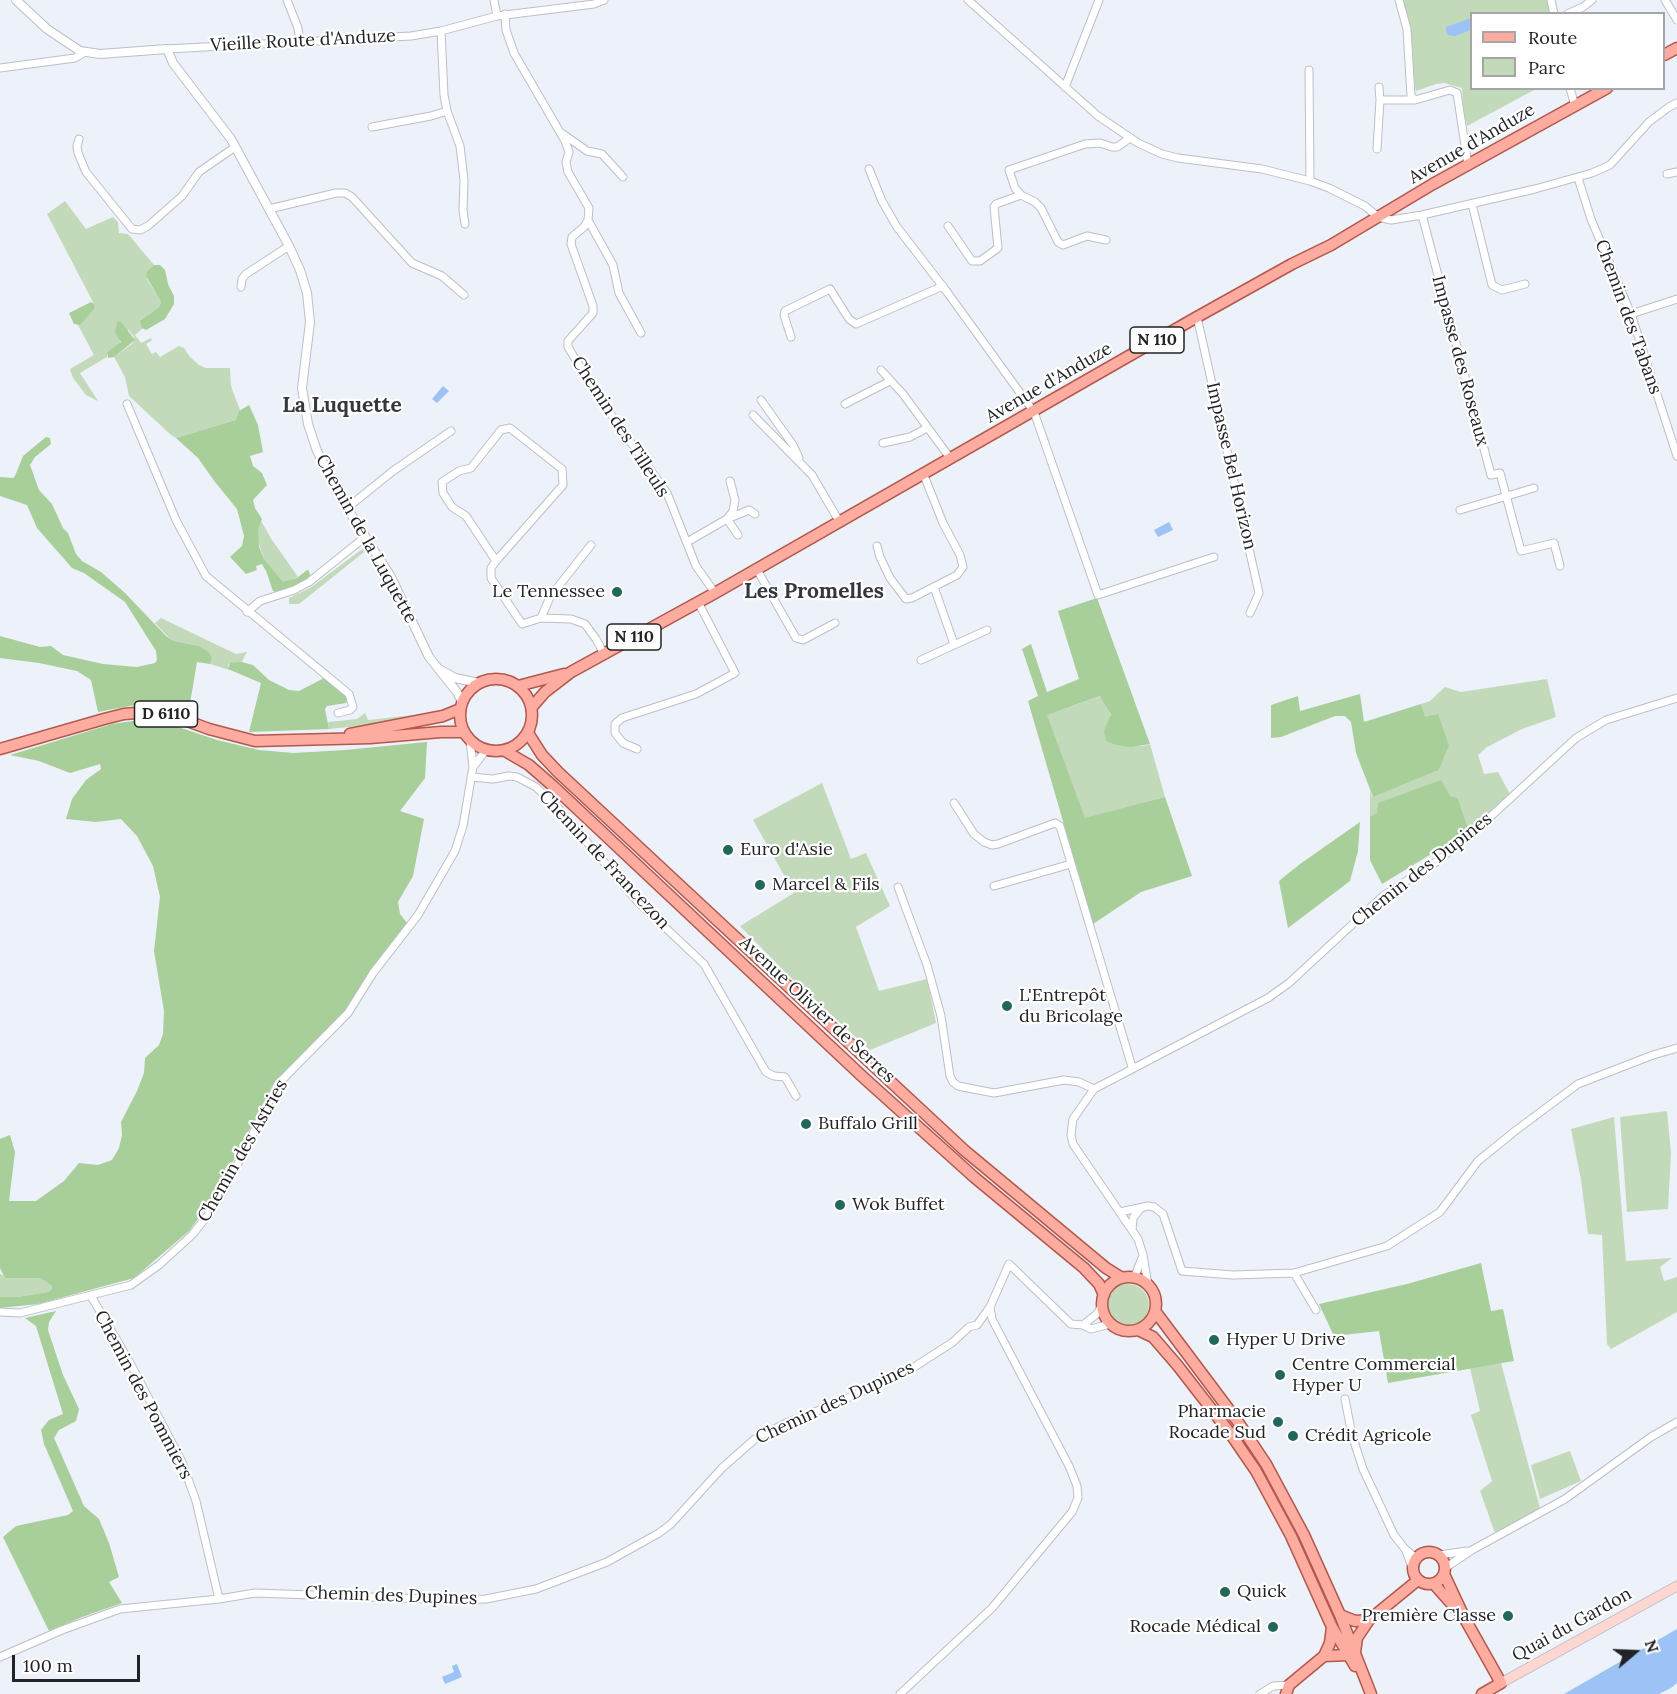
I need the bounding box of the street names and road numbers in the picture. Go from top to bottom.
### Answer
street label: Vieille Route d'Anduze [210,25,396,57]
street label: Avenue d'Anduze [1405,99,1539,189]
street label: Chemin des Tabans [1590,237,1666,397]
street label: Impasse des Roseaux [1427,273,1493,449]
road number: N 110 [1130,327,1184,353]
street label: Avenue d'Anduze [982,338,1116,428]
street label: Chemin des Tilleuls [566,353,674,501]
street label: Impasse Bel Horizon [1201,380,1261,552]
street label: Chemin de la Luquette [311,451,421,627]
road number: N 110 [607,624,661,650]
road number: D 6110 [134,701,198,727]
street label: Chemin de Francezon [534,786,674,934]
street label: Chemin des Dupines [1347,808,1497,932]
street label: Avenue Olivier de Serres [735,932,899,1088]
street label: Chemin des Astries [193,1076,293,1226]
street label: Chemin des Pommiers [89,1307,197,1483]
street label: Chemin des Dupines [752,1357,918,1449]
street label: Chemin des Dupines [304,1582,478,1610]
street label: Quai du Gardon [1508,1583,1636,1667]

